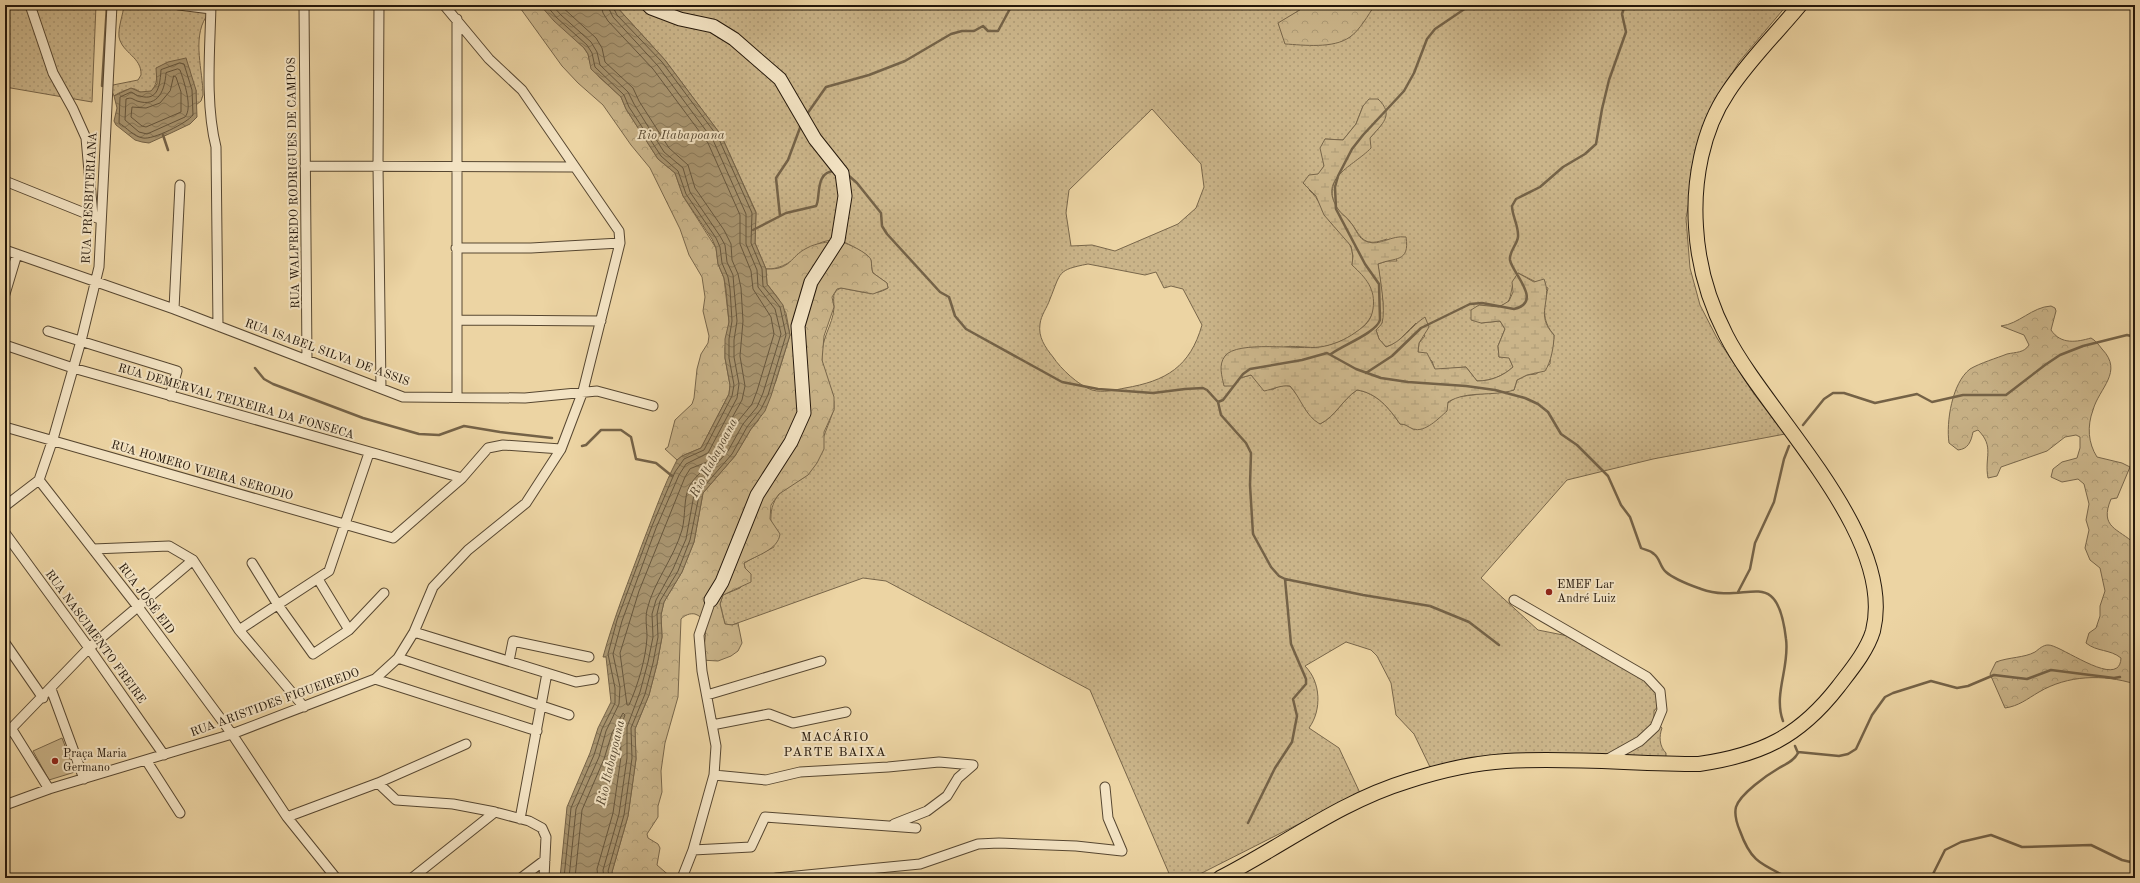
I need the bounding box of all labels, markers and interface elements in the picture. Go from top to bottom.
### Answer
street label: RUA WALFREDO RODRIGUES DE CAMPOS [286,57,302,309]
water label: Rio Itabapoana [636,129,725,142]
street label: RUA PRESBITERIANA [81,132,99,264]
street label: RUA ISABEL SILVA DE ASSIS [243,317,411,389]
street label: RUA DEMERVAL TEIXEIRA DA FONSECA [116,362,356,442]
water label: Rio Itabapoana [687,416,740,500]
street label: RUA HOMERO VIEIRA SERODIO [110,439,294,503]
street label: RUA JOSÉ EID [116,560,179,637]
street label: RUA NASCIMENTO FREIRE [43,568,147,706]
place label: EMEF Lar André Luiz [1557,579,1616,605]
marker: EMEF Lar André Luiz [1544,587,1554,597]
street label: RUA ARISTIDES FIGUEIREDO [189,667,361,739]
water label: Rio Itabapoana [595,719,627,808]
district label: MACÁRIO PARTE BAIXA [783,729,887,759]
place label: Praça Maria Germano [63,748,127,774]
marker: Praça Maria Germano [50,756,60,766]

